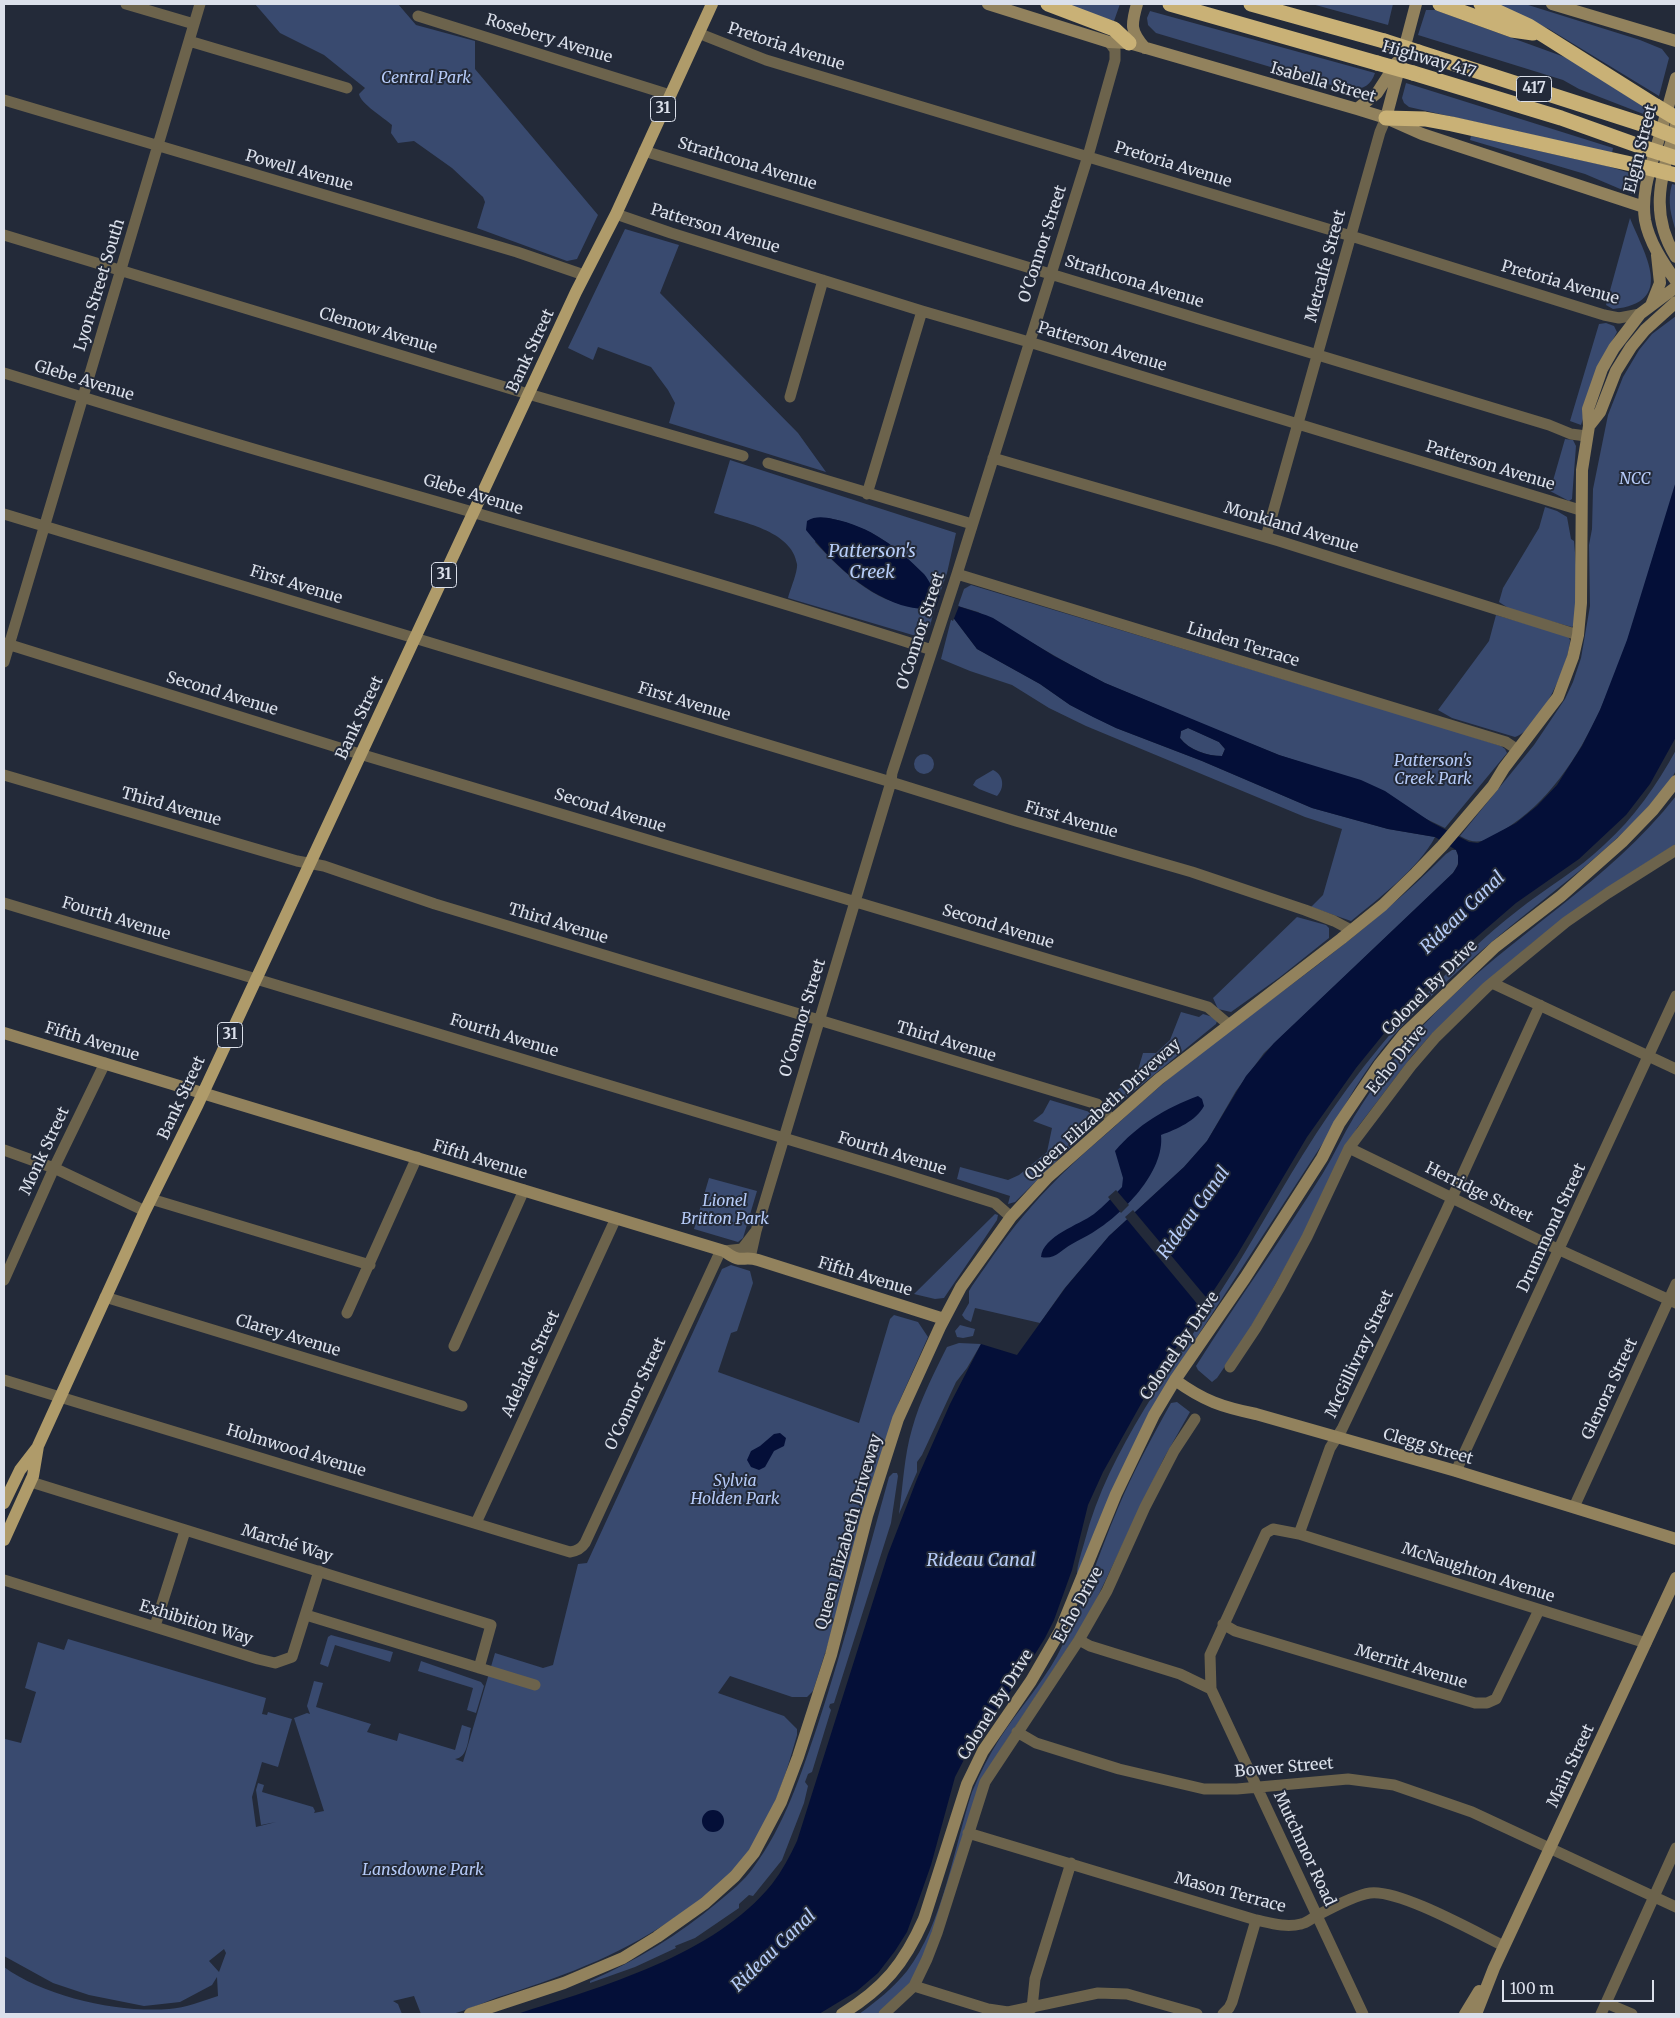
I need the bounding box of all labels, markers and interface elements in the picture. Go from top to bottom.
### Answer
street label: Rosebery Avenue [483,11,615,67]
street label: Pretoria Avenue [725,19,847,75]
street label: Highway 417 [1380,37,1478,83]
street label: Isabella Street [1268,59,1378,107]
park label: Central Park [381,68,471,88]
road number: 417 [1516,76,1552,102]
road number: 31 [650,96,676,122]
street label: Elgin Street [1621,103,1661,195]
street label: Strathcona Avenue [675,134,819,194]
street label: Pretoria Avenue [1112,138,1234,192]
street label: Powell Avenue [243,146,355,196]
street label: O'Connor Street [1015,183,1071,305]
street label: Patterson Avenue [648,200,782,258]
street label: Metcalfe Street [1302,208,1350,324]
street label: Lyon Street South [71,217,129,353]
street label: Strathcona Avenue [1062,252,1206,312]
street label: Pretoria Avenue [1499,257,1621,309]
street label: Clemow Avenue [317,304,439,358]
street label: Bank Street [503,306,559,396]
street label: Patterson Avenue [1035,318,1169,376]
street label: Glebe Avenue [32,357,136,405]
street label: Patterson Avenue [1423,437,1557,495]
park label: NCC [1619,469,1651,489]
street label: Glebe Avenue [421,471,525,519]
street label: Monkland Avenue [1221,498,1361,558]
water label: Patterson's Creek [828,541,916,584]
street label: First Avenue [247,562,345,608]
road number: 31 [432,562,456,588]
street label: O'Connor Street [893,570,949,692]
street label: Linden Terrace [1185,619,1301,671]
street label: Second Avenue [164,668,280,720]
street label: Bank Street [332,673,388,763]
street label: First Avenue [635,679,733,725]
park label: Patterson's Creek Park [1394,751,1472,789]
street label: Third Avenue [119,784,223,830]
street label: Second Avenue [552,785,668,837]
street label: First Avenue [1022,798,1120,842]
water label: Rideau Canal [1416,867,1510,959]
street label: Fourth Avenue [59,893,173,945]
street label: Third Avenue [506,900,610,948]
street label: Second Avenue [940,901,1056,953]
street label: Colonel By Drive [1378,936,1482,1040]
street label: O'Connor Street [776,957,830,1079]
street label: Fourth Avenue [447,1010,561,1062]
street label: Third Avenue [894,1018,998,1066]
street label: Fifth Avenue [43,1019,141,1065]
road number: 31 [218,1022,242,1048]
street label: Echo Drive [1363,1022,1431,1098]
street label: Queen Elizabeth Driveway [1021,1035,1185,1185]
street label: Bank Street [154,1053,210,1143]
street label: Monk Street [16,1104,74,1198]
street label: Fourth Avenue [835,1128,949,1180]
street label: Fifth Avenue [431,1137,529,1183]
street label: Herridge Street [1422,1159,1536,1227]
street label: Drummond Street [1514,1160,1590,1296]
water label: Rideau Canal [1153,1162,1235,1264]
park label: Lionel Britton Park [681,1191,769,1229]
street label: Fifth Avenue [816,1254,914,1300]
street label: McGillivray Street [1322,1287,1398,1421]
street label: Colonel By Drive [1137,1288,1223,1404]
street label: Adelaide Street [498,1308,564,1420]
street label: Clarey Avenue [233,1311,343,1361]
street label: O'Connor Street [601,1335,671,1453]
street label: Glenora Street [1578,1335,1642,1443]
street label: Holmwood Avenue [224,1421,368,1481]
street label: Clegg Street [1381,1425,1475,1469]
street label: Queen Elizabeth Driveway [812,1432,886,1632]
park label: Sylvia Holden Park [691,1471,779,1509]
street label: Marché Way [239,1521,335,1567]
street label: McNaughton Avenue [1399,1539,1557,1607]
water label: Rideau Canal [926,1550,1036,1572]
street label: Echo Drive [1050,1564,1108,1646]
street label: Exhibition Way [137,1597,255,1649]
street label: Merritt Avenue [1353,1641,1469,1693]
street label: Colonel By Drive [954,1646,1038,1764]
street label: Main Street [1543,1721,1599,1811]
street label: Bower Street [1234,1754,1334,1782]
street label: Mutchmor Road [1269,1788,1339,1910]
park label: Lansdowne Park [362,1860,484,1880]
street label: Mason Terrace [1172,1869,1288,1917]
water label: Rideau Canal [727,1905,821,1997]
scale bar [1505,1970,1658,2002]
text: 100 m [1510,1979,1554,1998]

